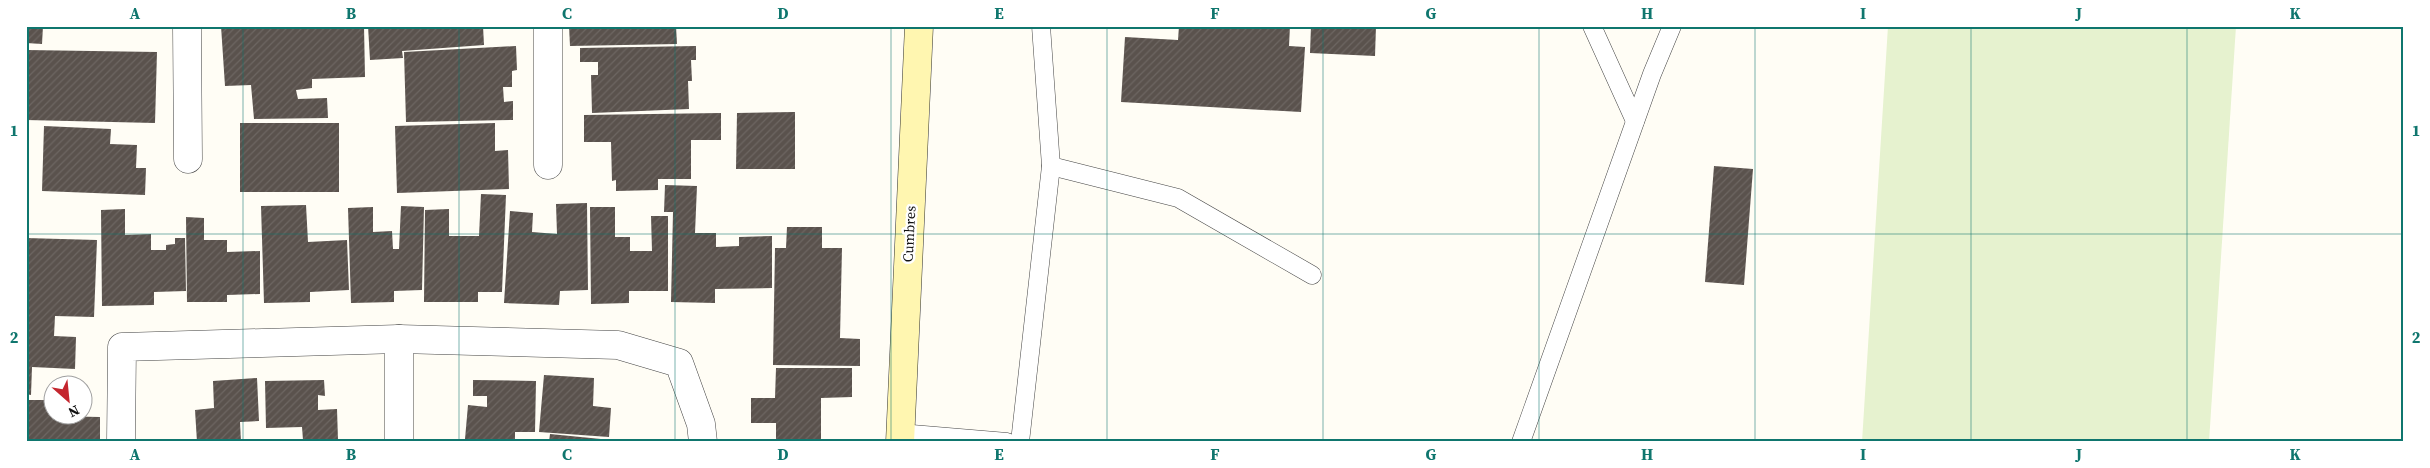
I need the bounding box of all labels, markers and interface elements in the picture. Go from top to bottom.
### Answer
text: A [130,2,141,24]
text: B [346,2,357,24]
text: C [562,2,572,24]
text: D [777,2,789,24]
text: E [994,2,1004,24]
text: F [1210,2,1220,24]
text: G [1426,2,1437,24]
text: H [1641,2,1653,24]
text: I [1860,2,1866,24]
text: J [2075,2,2082,24]
text: K [2289,2,2301,24]
text: 1 [10,119,18,141]
text: 1 [2412,119,2420,141]
street label: Cumbres [898,205,920,263]
text: 2 [10,326,19,348]
text: 2 [2412,326,2421,348]
north arrow [42,376,92,426]
text: N [65,400,83,423]
text: A [130,443,141,465]
text: B [346,443,357,465]
text: C [562,443,572,465]
text: D [777,443,789,465]
text: E [994,443,1004,465]
text: F [1210,443,1220,465]
text: G [1426,443,1437,465]
text: H [1641,443,1653,465]
text: I [1860,443,1866,465]
text: J [2075,443,2082,465]
text: K [2289,443,2301,465]

